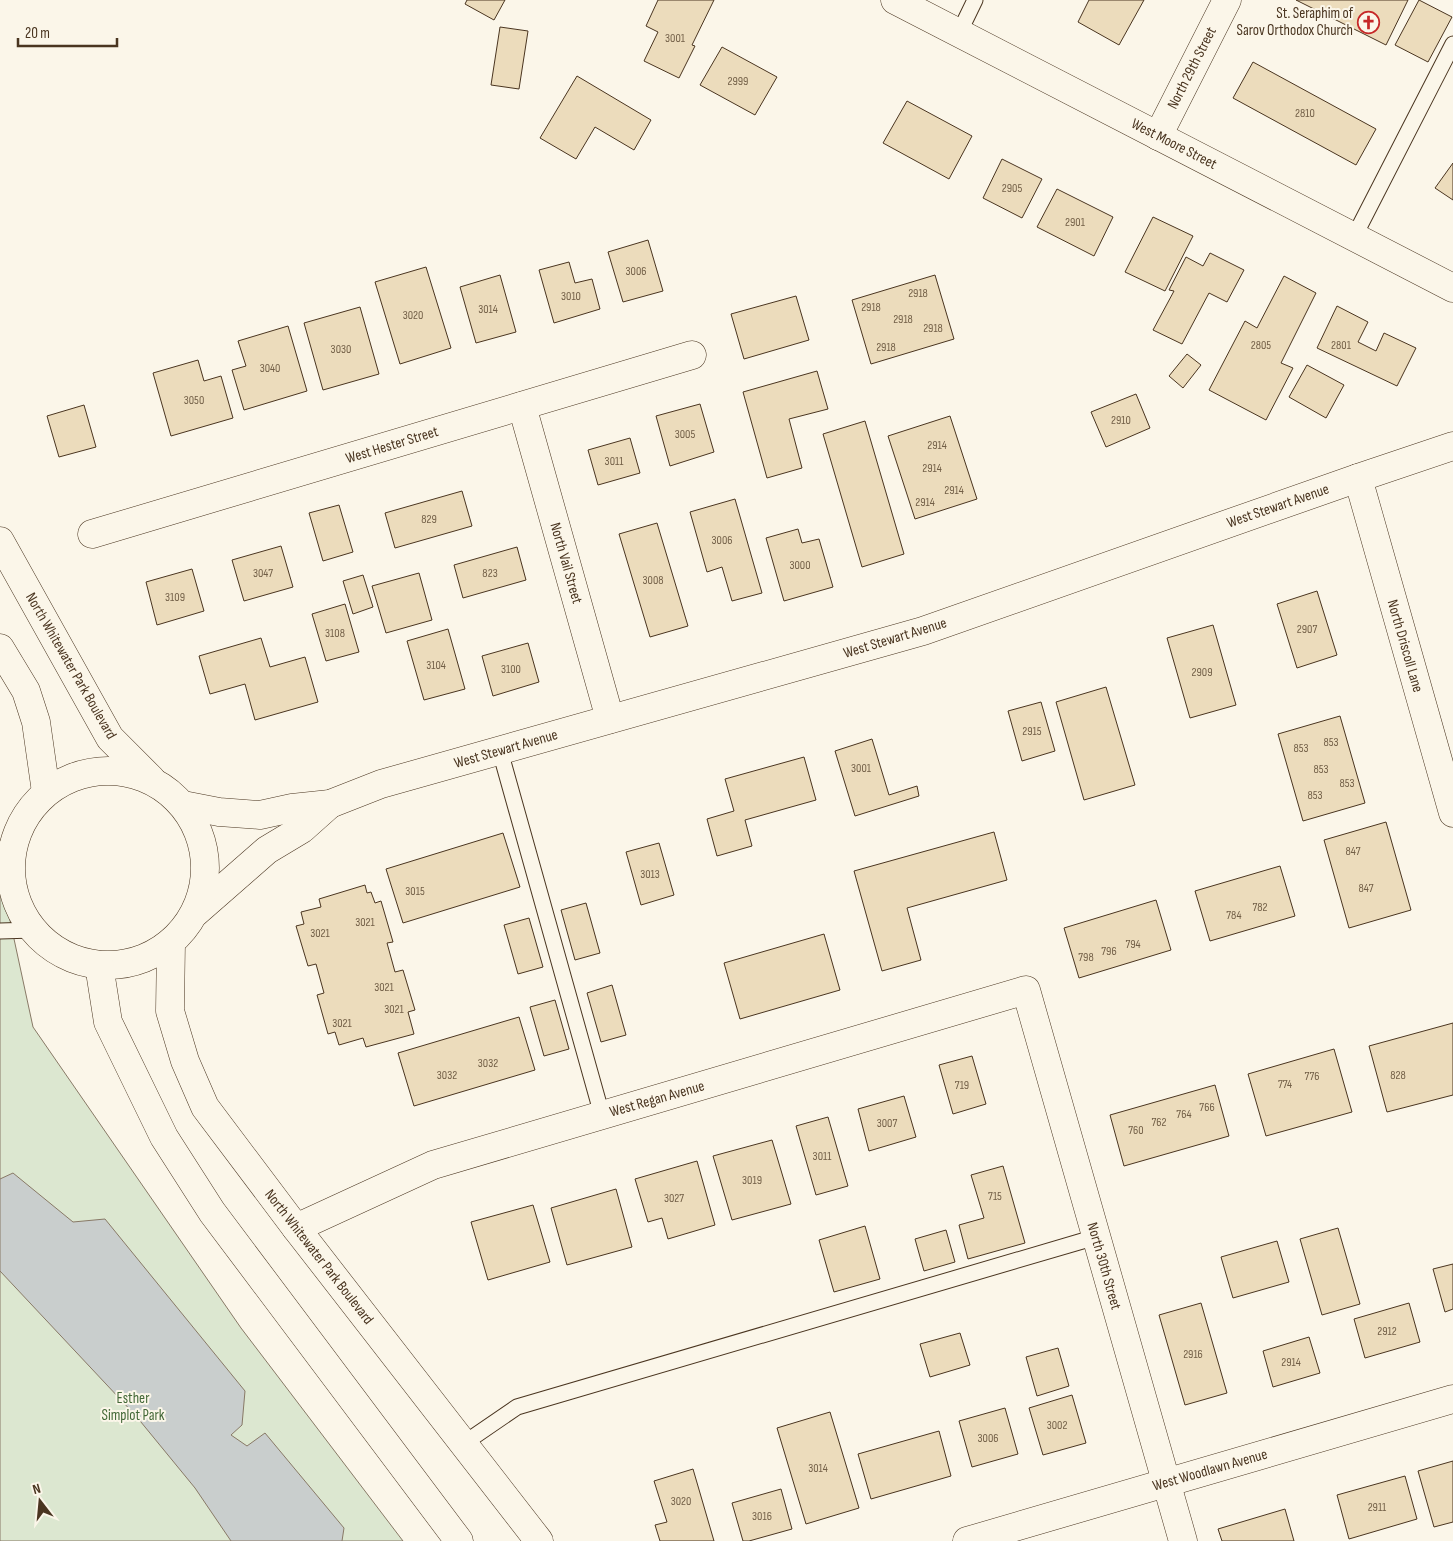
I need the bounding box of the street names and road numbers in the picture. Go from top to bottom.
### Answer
street label: North 29th Street [1163,23,1221,112]
street label: West Moore Street [1128,114,1220,174]
street label: West Hester Street [343,422,441,468]
street label: West Stewart Avenue [1224,480,1332,532]
street label: North Vail Street [545,520,587,606]
street label: North Whitewater Park Boulevard [21,589,121,743]
street label: North Driscoll Lane [1383,597,1427,695]
street label: West Stewart Avenue [841,613,949,663]
street label: West Stewart Avenue [452,725,560,773]
street label: West Regan Avenue [607,1076,707,1122]
street label: North Whitewater Park Boulevard [260,1186,378,1328]
street label: North 30th Street [1082,1220,1126,1312]
street label: West Woodlawn Avenue [1150,1445,1270,1495]

